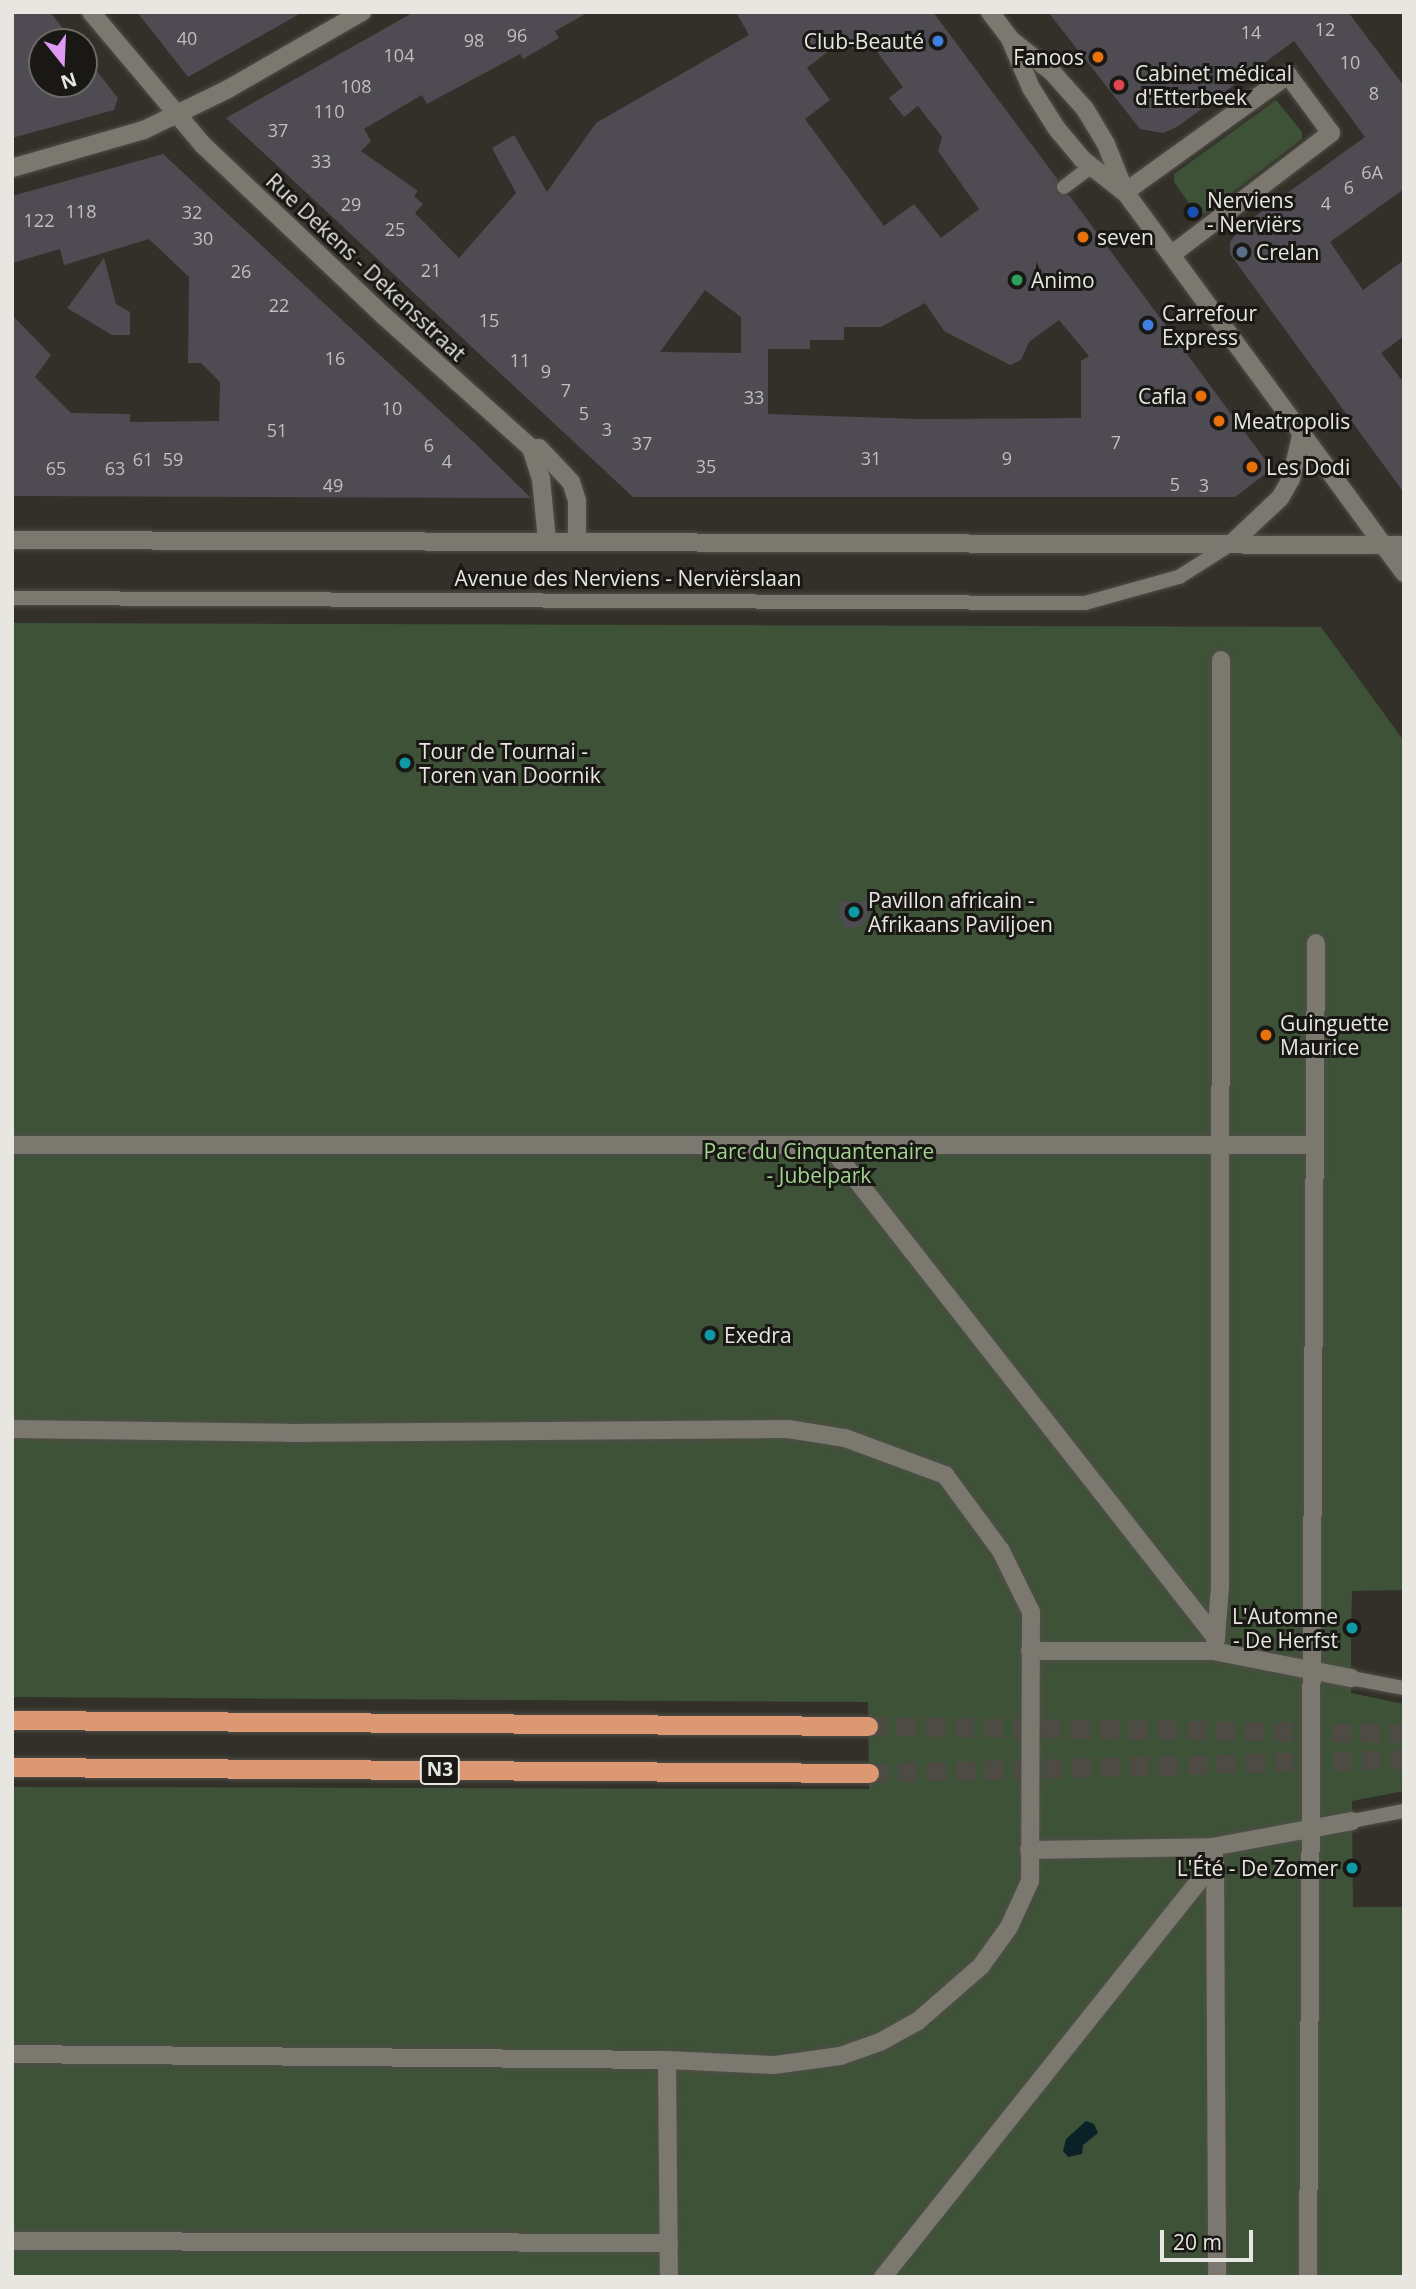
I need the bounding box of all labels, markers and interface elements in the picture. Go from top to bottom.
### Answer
house number: 12 [1315,18,1335,40]
house number: 14 [1241,21,1261,43]
house number: 96 [507,24,527,46]
house number: 40 [177,27,197,49]
north arrow [28,28,98,98]
place label: Club-Beauté [804,28,924,54]
house number: 98 [464,29,484,51]
marker: Club-Beauté [930,33,946,49]
house number: 104 [384,44,414,66]
place label: Fanoos [1013,44,1084,70]
marker: Fanoos [1090,49,1106,65]
house number: 10 [1340,51,1360,73]
place label: Cabinet médical d'Etterbeek [1135,60,1292,110]
text: N [58,66,80,96]
house number: 108 [341,75,371,97]
marker: Cabinet médical d'Etterbeek [1109,75,1129,95]
house number: 8 [1369,82,1379,104]
house number: 110 [314,100,344,122]
house number: 37 [268,119,288,141]
house number: 33 [311,150,331,172]
house number: 6A [1361,161,1383,183]
street label: Rue Dekens - Dekensstraat [261,168,471,366]
house number: 6 [1344,176,1354,198]
place label: Nerviens - Nerviërs [1207,187,1302,237]
house number: 4 [1321,192,1331,214]
house number: 29 [341,193,361,215]
house number: 118 [66,200,96,222]
house number: 32 [182,201,202,223]
marker: Nerviens - Nerviërs [1185,204,1201,220]
house number: 122 [24,209,54,231]
house number: 25 [385,218,405,240]
place label: seven [1097,224,1154,250]
house number: 30 [193,227,213,249]
marker: seven [1075,229,1091,245]
place label: Crelan [1256,239,1319,265]
marker: Crelan [1234,244,1250,260]
house number: 21 [421,259,441,281]
house number: 26 [231,260,251,282]
place label: Animo [1031,267,1095,293]
marker: Animo [1009,272,1025,288]
house number: 22 [269,294,289,316]
place label: Carrefour Express [1162,300,1257,350]
house number: 15 [479,309,499,331]
marker: Carrefour Express [1140,317,1156,333]
house number: 16 [325,347,345,369]
house number: 11 [510,349,530,371]
house number: 9 [541,360,551,382]
house number: 7 [561,379,571,401]
place label: Cafla [1138,383,1187,409]
house number: 33 [744,386,764,408]
marker: Cafla [1193,388,1209,404]
house number: 10 [382,397,402,419]
house number: 5 [579,402,589,424]
place label: Meatropolis [1233,408,1350,434]
marker: Meatropolis [1211,413,1227,429]
house number: 3 [602,418,612,440]
house number: 51 [267,419,287,441]
house number: 7 [1111,431,1121,453]
house number: 37 [632,432,652,454]
house number: 6 [424,434,434,456]
house number: 31 [861,447,881,469]
house number: 9 [1002,447,1012,469]
house number: 61 [133,448,153,470]
house number: 59 [163,448,183,470]
house number: 4 [442,450,452,472]
place label: Les Dodi [1266,454,1350,480]
house number: 35 [696,455,716,477]
house number: 65 [46,457,66,479]
house number: 63 [105,457,125,479]
marker: Les Dodi [1244,459,1260,475]
house number: 5 [1170,473,1180,495]
house number: 49 [323,474,343,496]
house number: 3 [1199,474,1209,496]
street label: Avenue des Nerviens - Nerviërslaan [455,565,801,591]
place label: Tour de Tournai - Toren van Doornik [419,738,601,788]
marker: Tour de Tournai - Toren van Doornik [397,755,413,771]
place label: Pavillon africain - Afrikaans Paviljoen [868,887,1053,937]
marker: Pavillon africain - Afrikaans Paviljoen [846,904,862,920]
place label: Guinguette Maurice [1280,1010,1389,1060]
marker: Guinguette Maurice [1258,1027,1274,1043]
park label: Parc du Cinquantenaire - Jubelpark [704,1138,934,1188]
place label: Exedra [724,1322,792,1348]
marker: Exedra [702,1327,718,1343]
place label: L'Automne - De Herfst [1232,1603,1338,1653]
marker: L'Automne - De Herfst [1344,1620,1360,1636]
road number: N3 [419,1754,461,1786]
place label: L'Été - De Zomer [1177,1855,1338,1881]
marker: L'Été - De Zomer [1344,1860,1360,1876]
scale bar [1164,2216,1257,2260]
text: 20 m [1173,2228,1222,2256]

